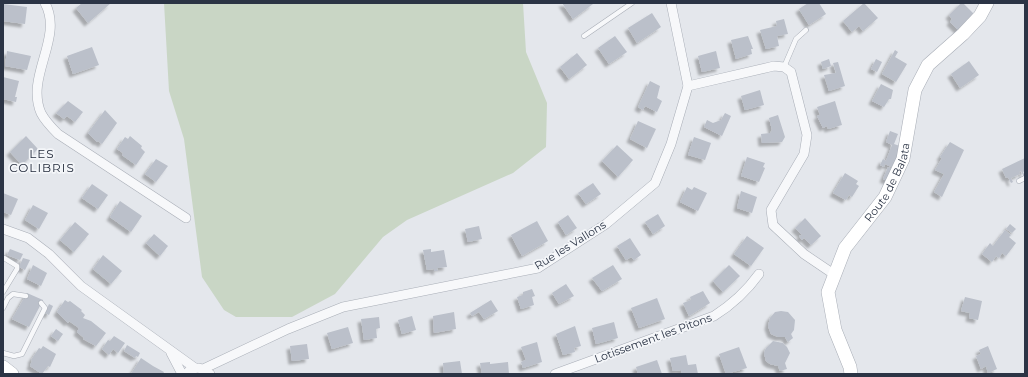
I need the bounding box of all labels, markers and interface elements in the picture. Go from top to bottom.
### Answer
street label: Route de Balata [861,142,913,225]
district label: LES COLIBRIS [9,146,75,175]
street label: Rue les Vallons [532,217,609,273]
street label: Lotissement les Pitons [592,310,714,366]

